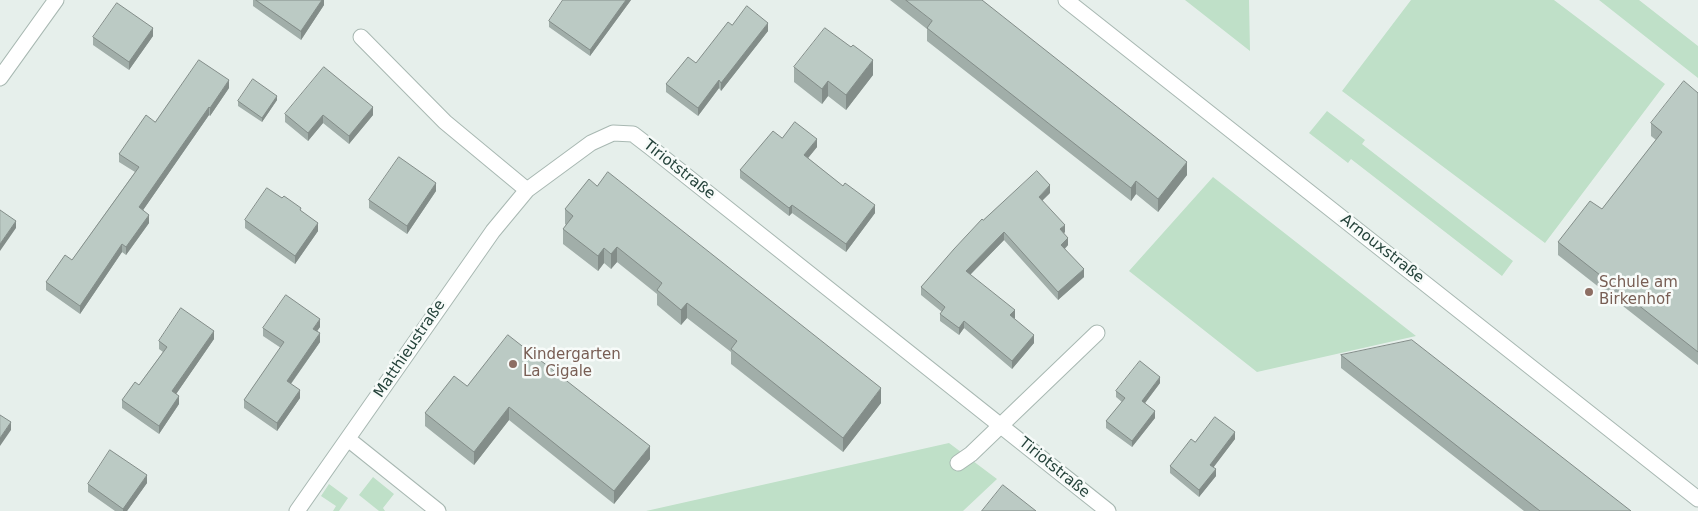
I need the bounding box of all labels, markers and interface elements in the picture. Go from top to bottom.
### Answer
street label: Tiriotstraße [640,136,718,204]
street label: Arnouxstraße [1337,211,1427,287]
place label: Schule am Birkenhof [1599,274,1678,309]
marker: Schule am Birkenhof [1583,286,1595,298]
street label: Matthieustraße [371,297,449,401]
place label: Kindergarten La Cigale [523,346,621,381]
marker: Kindergarten La Cigale [507,358,519,370]
street label: Tiriotstraße [1015,434,1093,502]

